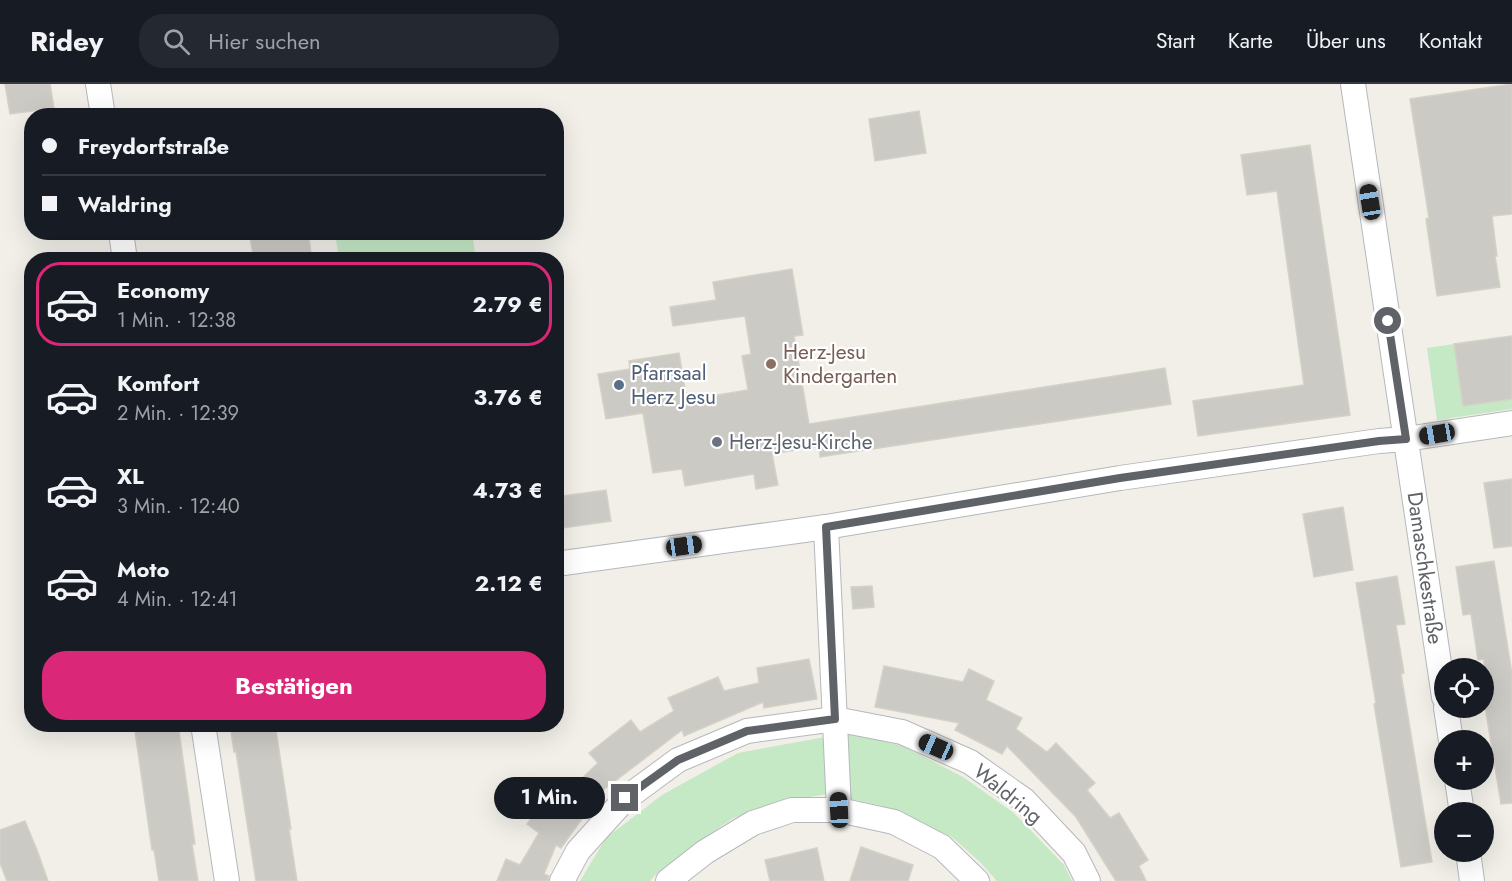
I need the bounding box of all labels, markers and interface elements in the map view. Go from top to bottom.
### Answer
search box [139,14,559,68]
text: Ridey [30,21,103,62]
icon: search [160,25,193,58]
text: Hier suchen [208,25,321,57]
text: Start [1156,26,1195,56]
text: Karte [1228,26,1273,56]
text: Über uns [1306,26,1386,56]
text: Kontakt [1419,26,1482,56]
text: Freydorfstraße [78,130,229,162]
car [1358,183,1382,221]
text: Waldring [78,188,172,220]
text: Economy [117,274,209,306]
icon: car [45,277,99,331]
text: 2.79 € [472,288,543,320]
text: 1 Min. · 12:38 [117,306,236,335]
route start [1374,307,1401,334]
place label: Herz-Jesu Kindergarten [783,337,897,391]
marker: Herz-Jesu Kindergarten [764,357,778,371]
place label: Pfarrsaal Herz Jesu [631,358,716,412]
text: Komfort [117,367,199,399]
icon: car [45,370,99,424]
marker: Pfarrsaal Herz Jesu [612,378,626,392]
text: 3.76 € [474,381,543,413]
text: 2 Min. · 12:39 [117,399,239,428]
car [1418,422,1456,446]
place label: Herz-Jesu-Kirche [729,427,873,457]
marker: Herz-Jesu-Kirche [710,435,724,449]
text: XL [117,460,144,492]
icon: car [45,463,99,517]
text: 4.73 € [473,474,543,506]
street label: Damaschkestraße [1399,490,1451,646]
text: 3 Min. · 12:40 [117,492,240,521]
car [665,535,703,557]
text: Moto [117,553,170,585]
icon: car [45,556,99,610]
text: 2.12 € [475,567,543,599]
text: 4 Min. · 12:41 [117,585,238,614]
button: Bestätigen [42,651,546,720]
map controls [1434,658,1494,862]
button: locate [1434,658,1494,718]
button: + [1434,730,1494,790]
car [916,731,956,763]
street label: Waldring [967,757,1049,831]
callout: 1 Min. [493,777,604,819]
text: 1 Min. [521,783,578,812]
route end [611,784,638,811]
car [829,792,849,828]
button: − [1434,802,1494,862]

